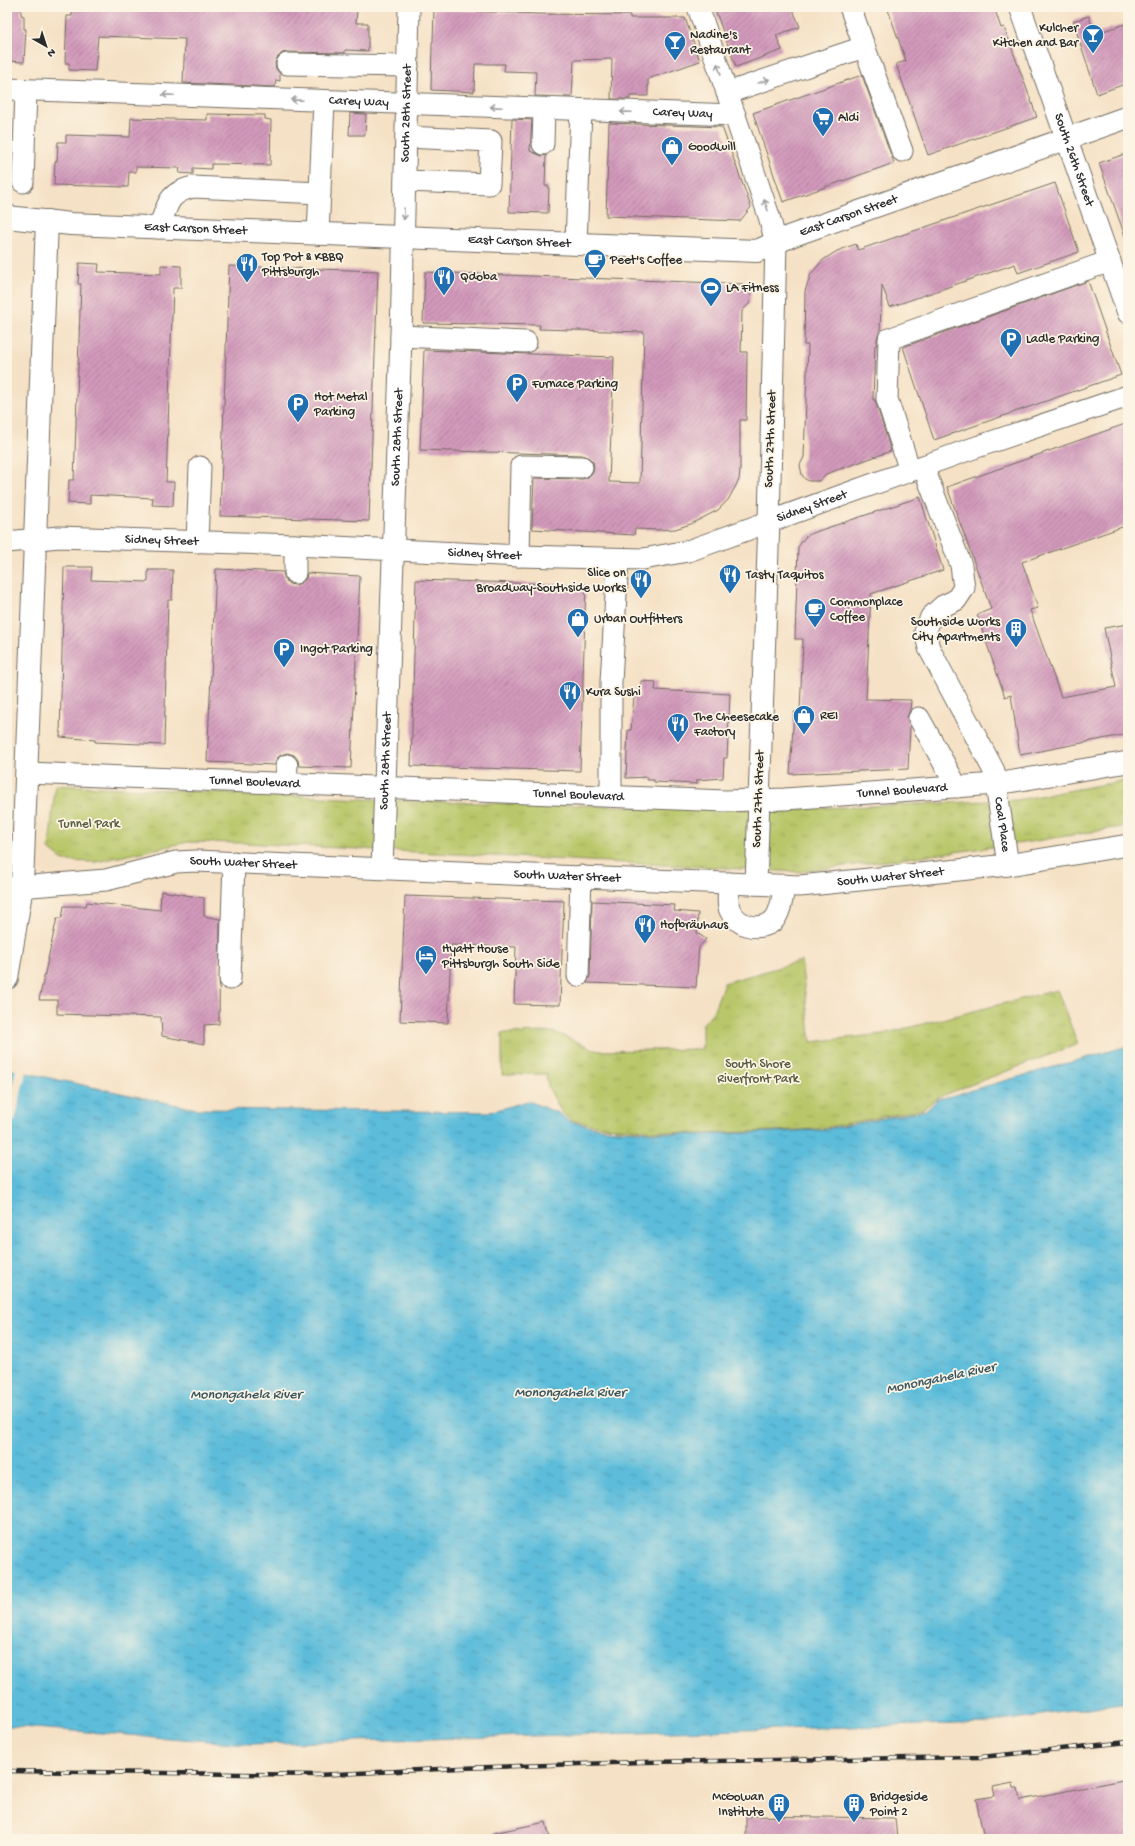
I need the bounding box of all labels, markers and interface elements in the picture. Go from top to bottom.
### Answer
place label: Kulcher Kitchen and Bar [993,21,1079,51]
bar icon: Kulcher Kitchen and Bar [1080,22,1106,55]
north arrow [26,26,66,66]
place label: Nadine's Restaurant [690,28,752,58]
bar icon: Nadine's Restaurant [662,29,688,62]
text: N [44,45,58,59]
street label: South 28th Street [398,63,415,163]
one-way arrow [715,63,722,76]
one-way arrow [758,76,770,84]
one-way arrow [162,92,175,99]
street label: Carey Way [329,93,390,110]
one-way arrow [291,97,304,104]
one-way arrow [490,104,503,111]
street label: Carey Way [652,105,713,122]
supermarket icon: Aldi [810,105,836,138]
one-way arrow [620,108,633,115]
place label: Aldi [838,111,859,126]
street label: South 26th Street [1051,111,1098,210]
shop icon: Goodwill [659,134,685,167]
place label: Goodwill [688,140,736,155]
street label: East Carson Street [797,191,901,240]
one-way arrow [761,200,769,212]
one-way arrow [400,207,408,220]
street label: East Carson Street [144,219,249,238]
street label: East Carson Street [468,232,573,251]
cafe icon: Peet's Coffee [582,247,608,280]
place label: Top Pot & KBBQ Pittsburgh [261,250,344,280]
restaurant icon: Top Pot & KBBQ Pittsburgh [234,251,260,284]
place label: Peet's Coffee [609,253,683,268]
restaurant icon: Qdoba [431,264,457,297]
place label: Qdoba [460,270,498,285]
sports icon: LA Fitness [698,275,724,308]
place label: LA Fitness [726,281,780,296]
parking icon: Ladle Parking [998,326,1024,359]
place label: Ladle Parking [1026,332,1099,347]
parking icon: Furnace Parking [504,371,530,404]
place label: Furnace Parking [531,377,618,392]
street label: South 28th Street [388,386,407,486]
street label: South 27th Street [762,388,780,488]
place label: Hot Metal Parking [313,390,368,420]
parking icon: Hot Metal Parking [285,391,311,424]
street label: Sidney Street [775,486,851,526]
street label: Sidney Street [125,532,200,549]
street label: Sidney Street [447,545,523,564]
restaurant icon: Tasty Taquitos [717,562,743,595]
place label: Slice on Broadway-Southside Works [475,566,627,596]
restaurant icon: Slice on Broadway-Southside Works [628,567,654,600]
place label: Tasty Taquitos [745,568,825,583]
place label: Commonplace Coffee [830,595,903,625]
cafe icon: Commonplace Coffee [802,596,828,629]
shop icon: Urban Outfitters [565,606,591,639]
place label: Urban Outfitters [594,612,683,627]
place label: Southside Works City Apartments [911,615,1001,645]
building icon: Southside Works City Apartments [1003,616,1029,649]
parking icon: Ingot Parking [271,636,297,669]
place label: Ingot Parking [300,642,373,657]
restaurant icon: Kura Sushi [557,679,583,712]
place label: Kura Sushi [586,685,641,700]
shop icon: REI [791,703,817,736]
place label: REI [820,709,838,724]
street label: South 28th Street [377,710,395,810]
place label: The Cheesecake Factory [693,710,779,740]
restaurant icon: The Cheesecake Factory [665,711,691,744]
street label: South 27th Street [750,748,768,848]
street label: Tunnel Boulevard [208,773,302,792]
street label: Tunnel Boulevard [855,780,949,801]
street label: Tunnel Boulevard [532,786,625,804]
street label: Coal Place [990,796,1013,853]
park label: Tunnel Park [58,817,121,832]
street label: South Water Street [190,853,299,873]
street label: South Water Street [836,864,946,890]
street label: South Water Street [513,867,623,886]
restaurant icon: Hofbräuhaus [632,912,658,945]
place label: Hofbräuhaus [660,918,729,933]
place label: Hyatt House Pittsburgh South Side [441,942,560,972]
hotel icon: Hyatt House Pittsburgh South Side [413,943,439,976]
park label: South Shore Riverfront Park [717,1057,800,1087]
water label: Monongahela River [885,1359,1000,1399]
water label: Monongahela River [515,1385,629,1402]
water label: Monongahela River [191,1387,305,1404]
place label: McGowan Institute [712,1790,765,1820]
place label: Bridgeside Point 2 [869,1790,928,1820]
building icon: McGowan Institute [766,1791,792,1824]
building icon: Bridgeside Point 2 [841,1791,867,1824]

